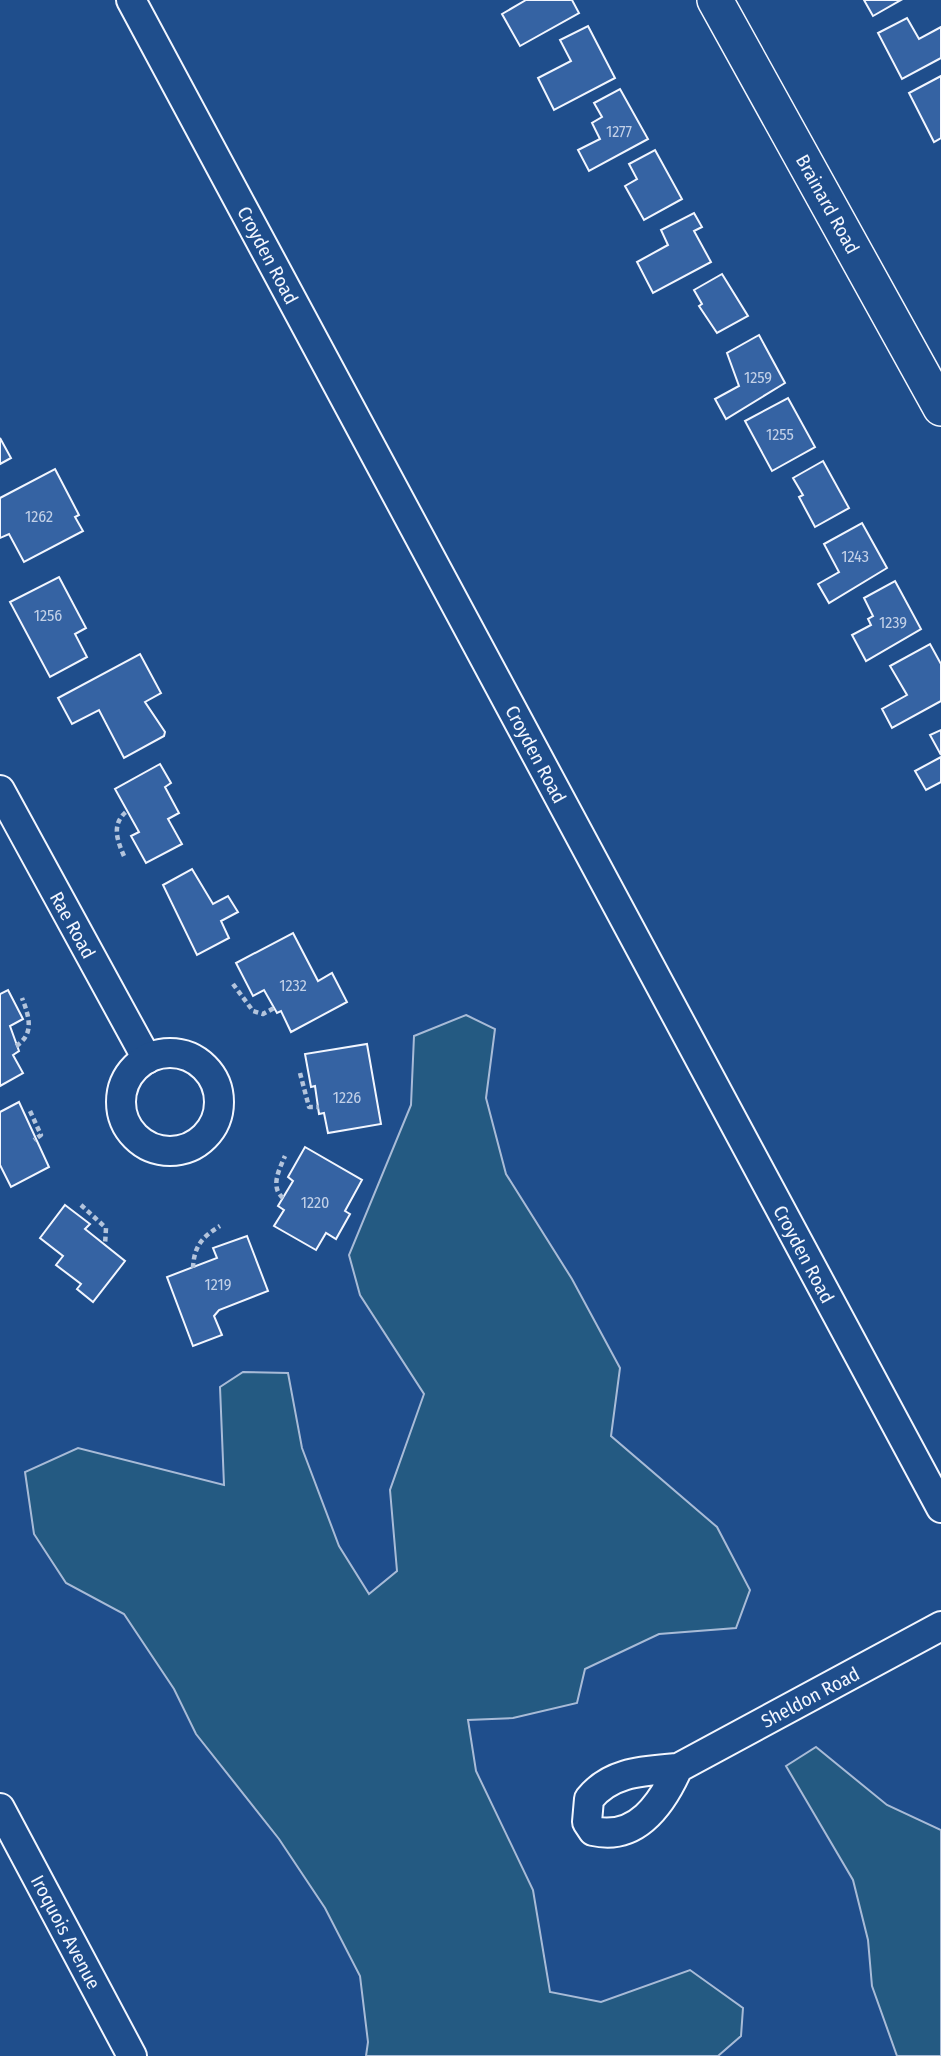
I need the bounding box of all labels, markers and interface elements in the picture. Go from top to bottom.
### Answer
house number: 1277 [606,122,633,141]
street label: Brainard Road [791,151,864,258]
street label: Croyden Road [232,203,303,308]
house number: 1259 [744,368,772,387]
house number: 1255 [766,425,794,444]
house number: 1262 [25,507,53,526]
house number: 1243 [841,547,869,566]
house number: 1256 [34,606,62,625]
house number: 1239 [879,613,907,632]
street label: Croyden Road [500,702,571,807]
street label: Rae Road [45,888,100,963]
house number: 1232 [279,976,307,995]
house number: 1226 [333,1088,361,1107]
house number: 1220 [301,1193,329,1212]
street label: Croyden Road [768,1202,839,1307]
house number: 1219 [205,1275,232,1294]
street label: Sheldon Road [757,1662,863,1733]
street label: Iroquois Avenue [26,1871,105,1993]

